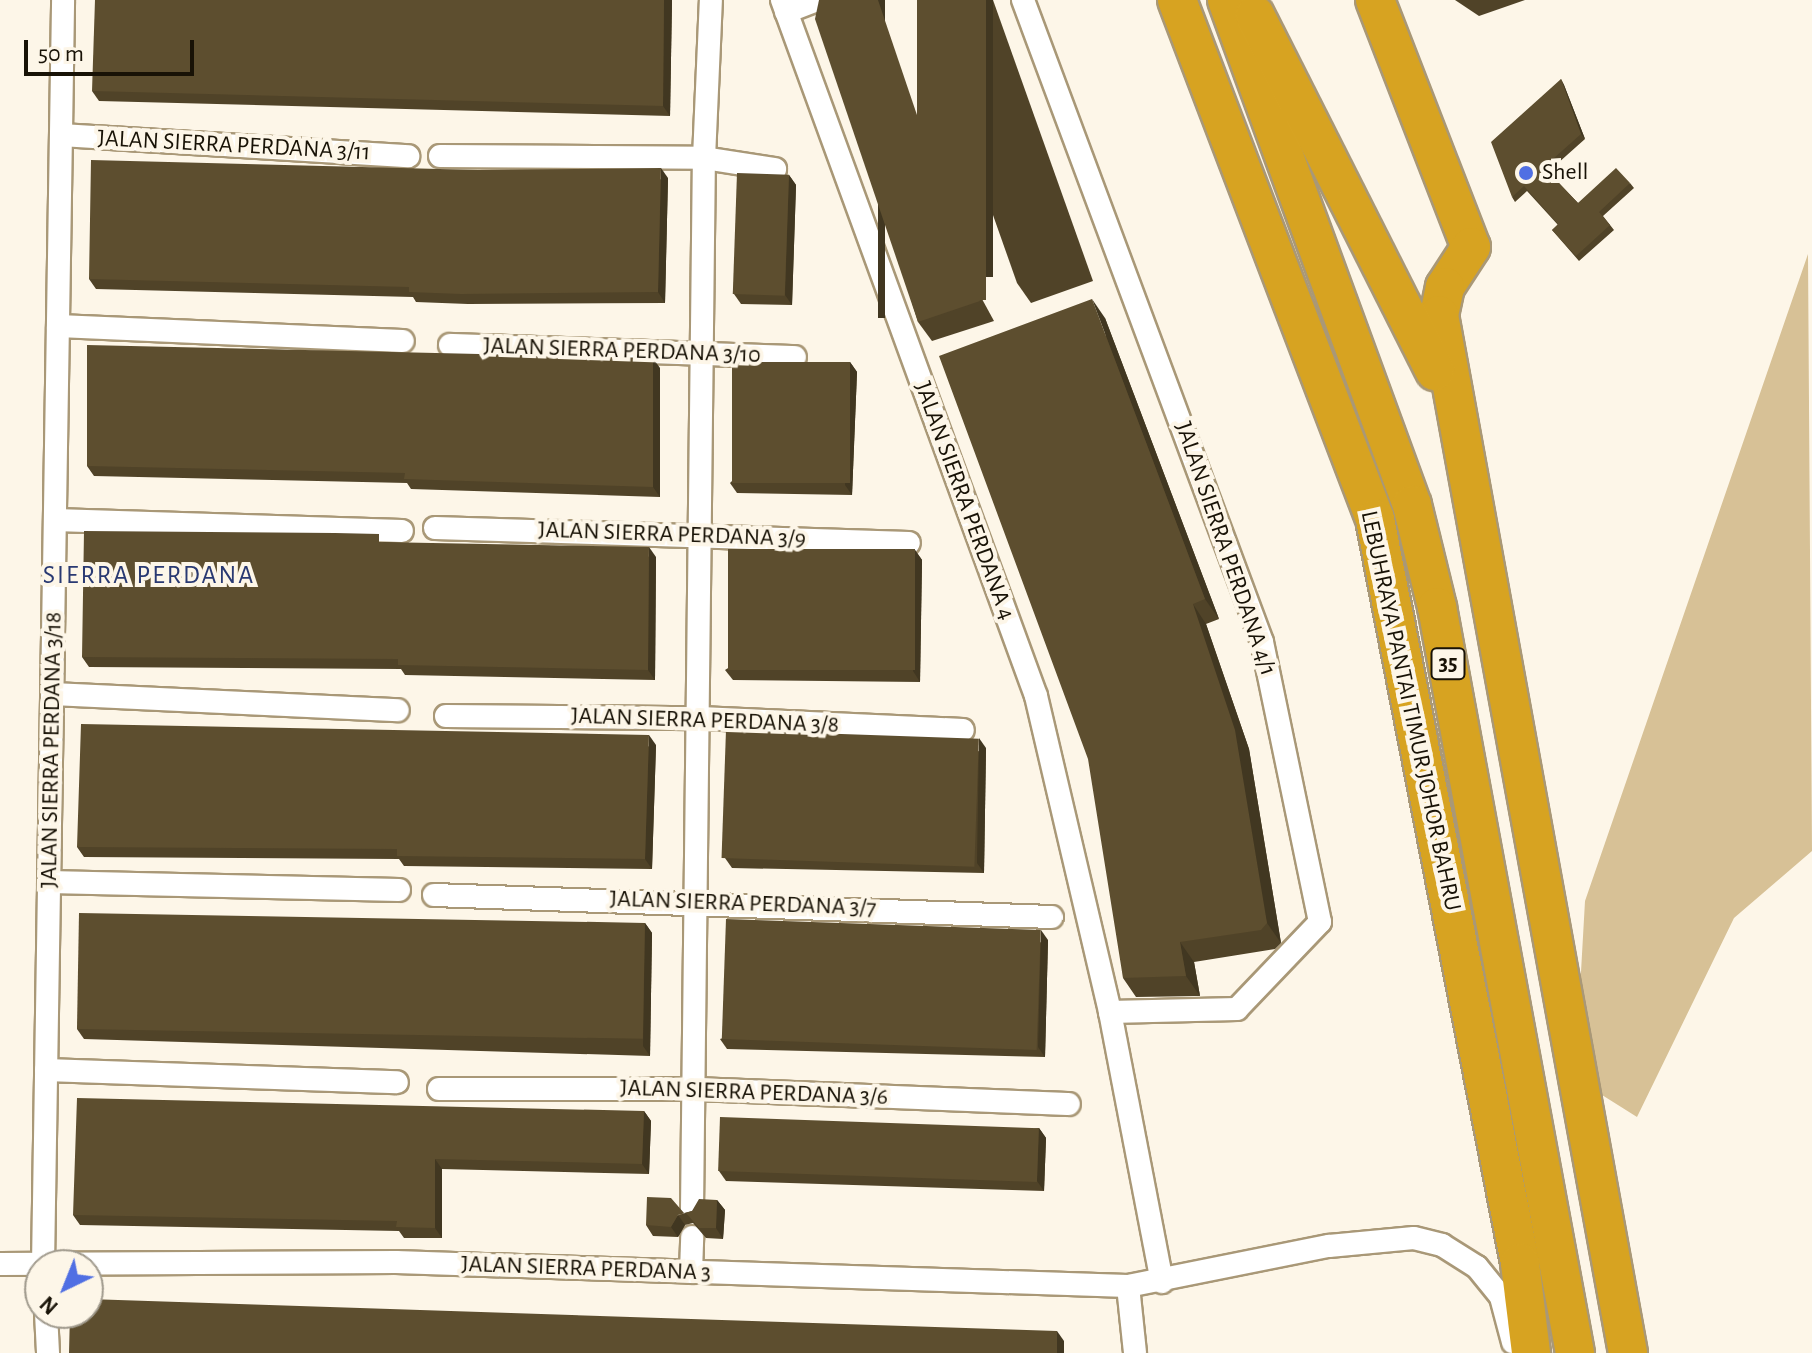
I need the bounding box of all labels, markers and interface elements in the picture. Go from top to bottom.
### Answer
scale bar [28,24,198,74]
text: 50 m [38,42,84,66]
street label: JALAN SIERRA PERDANA 3/11 [97,124,371,168]
place label: Shell [1542,159,1588,187]
marker: Shell [1517,164,1535,182]
street label: JALAN SIERRA PERDANA 3/10 [483,332,761,370]
street label: JALAN SIERRA PERDANA 4 [907,378,1021,624]
street label: JALAN SIERRA PERDANA 4/1 [1168,418,1282,680]
street label: LEBUHRAYA PANTAI TIMUR JOHOR BAHRU [1353,508,1467,914]
street label: JALAN SIERRA PERDANA 3/9 [538,516,806,554]
district label: SIERRA PERDANA [43,560,255,592]
street label: JALAN SIERRA PERDANA 3/18 [35,612,69,888]
road number: 35 [1430,646,1466,682]
street label: JALAN SIERRA PERDANA 3/8 [571,702,839,740]
street label: JALAN SIERRA PERDANA 3/7 [609,885,877,923]
street label: JALAN SIERRA PERDANA 3/6 [620,1074,888,1112]
north arrow [24,1249,104,1329]
street label: JALAN SIERRA PERDANA 3 [461,1250,711,1288]
text: N [36,1292,62,1318]

